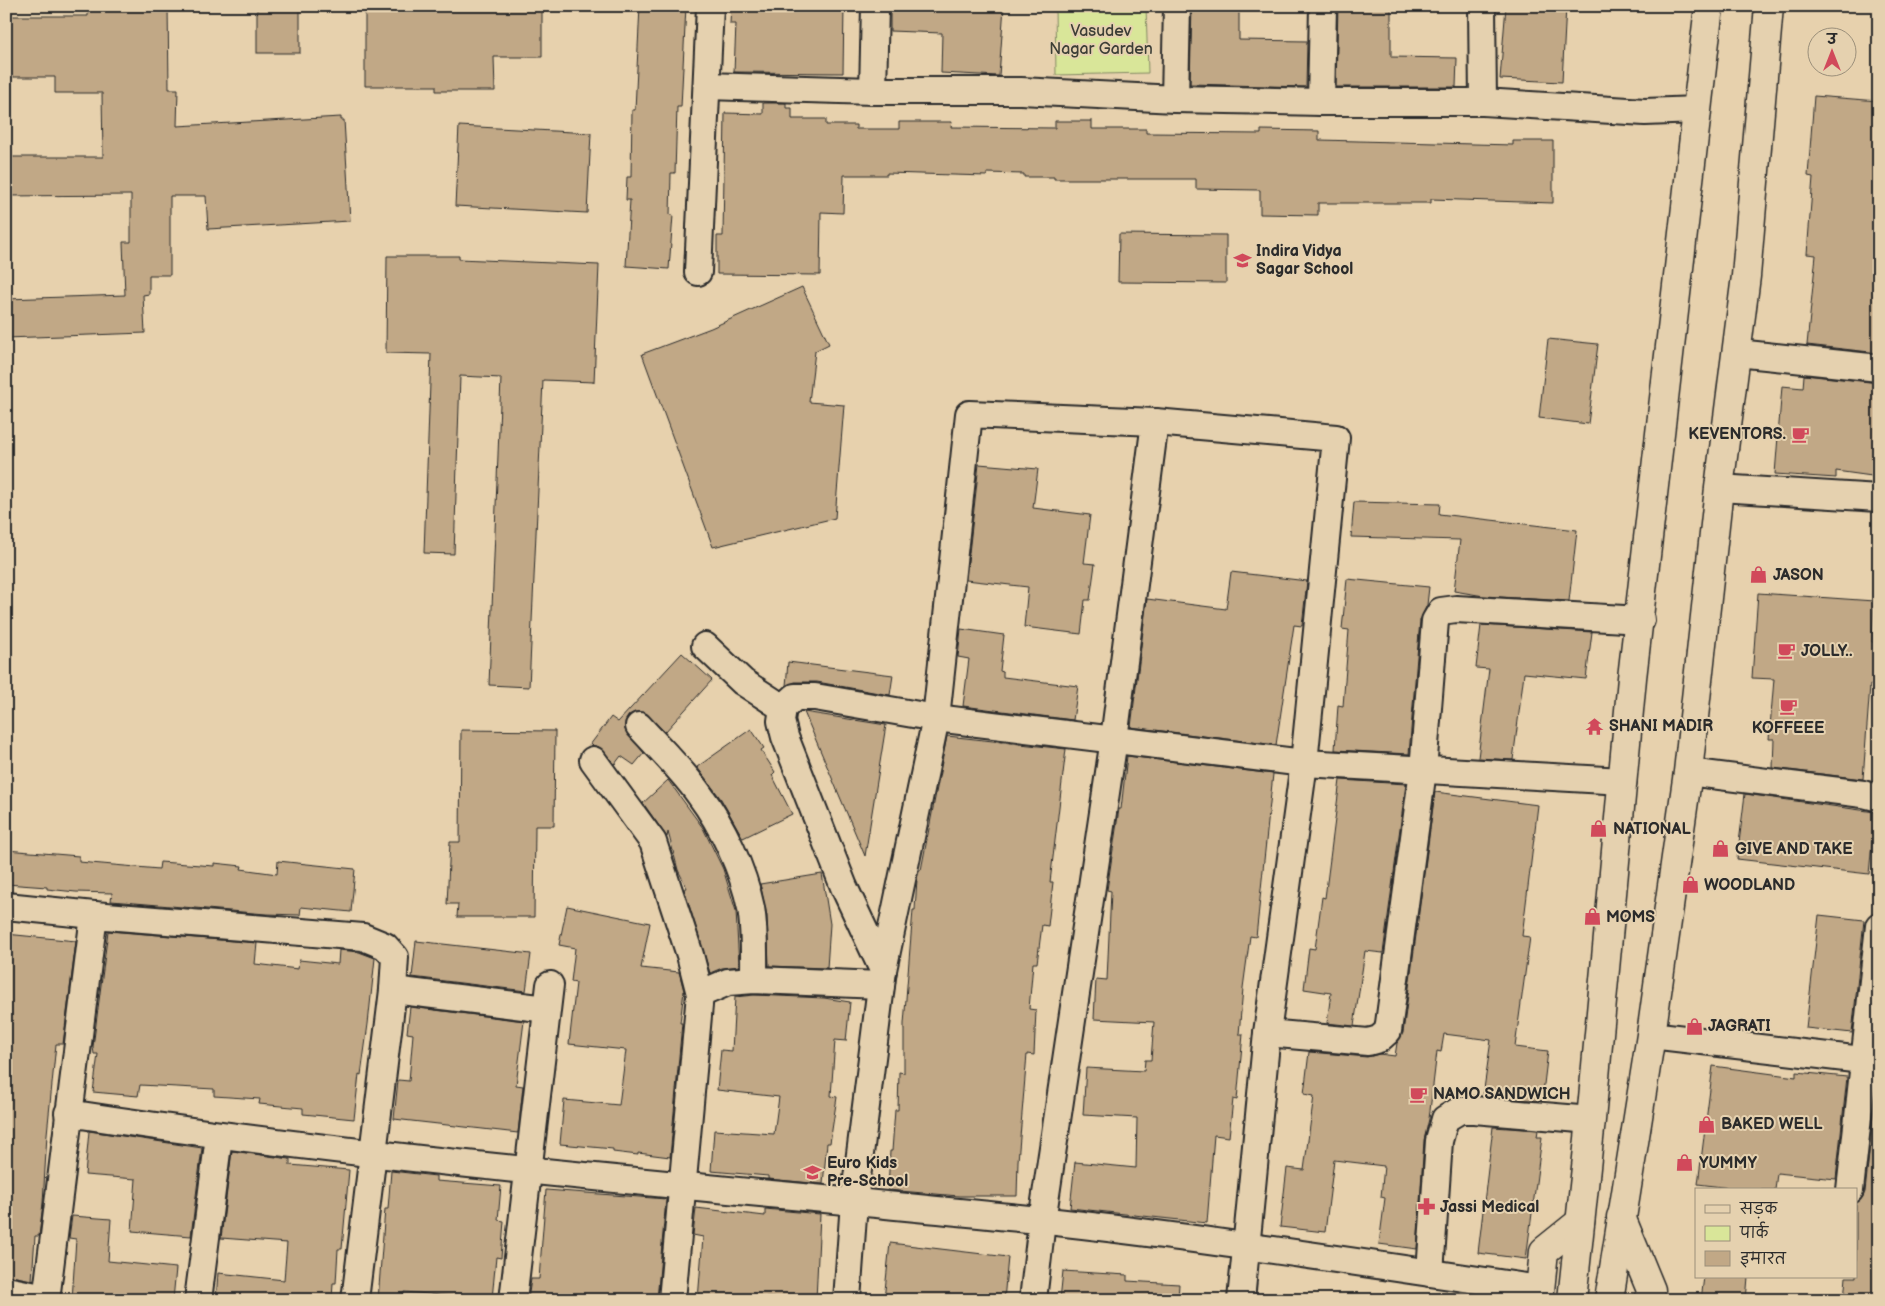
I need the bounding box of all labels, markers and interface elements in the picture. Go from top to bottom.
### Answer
park label: Vasudev Nagar Garden [1049,22,1153,59]
north arrow [1808,28,1858,78]
text: उ [1825,31,1838,48]
place label: Indira Vidya Sagar School [1256,242,1353,279]
school or university icon: Indira Vidya Sagar School [1232,250,1252,270]
cafe icon: KEVENTORS. [1790,424,1810,444]
place label: KEVENTORS. [1688,425,1786,444]
shop icon: JASON [1749,565,1769,585]
place label: JASON [1773,566,1824,585]
cafe icon: JOLLY.. [1777,641,1797,661]
place label: JOLLY.. [1801,642,1853,661]
cafe icon: KOFFEEE [1778,696,1798,716]
temple icon: SHANI MADIR [1585,716,1605,736]
place label: SHANI MADIR [1609,717,1713,736]
place label: KOFFEEE [1752,719,1824,738]
shop icon: NATIONAL [1589,819,1609,839]
place label: NATIONAL [1613,820,1691,839]
shop icon: GIVE AND TAKE [1711,839,1731,859]
place label: GIVE AND TAKE [1735,840,1853,859]
shop icon: WOODLAND [1680,875,1700,895]
place label: WOODLAND [1704,876,1795,895]
shop icon: MOMS [1582,907,1602,927]
place label: MOMS [1606,908,1655,927]
shop icon: JAGRATI [1684,1016,1704,1036]
place label: JAGRATI [1708,1017,1771,1036]
cafe icon: NAMO SANDWICH [1409,1084,1429,1104]
place label: NAMO SANDWICH [1433,1085,1571,1104]
shop icon: BAKED WELL [1697,1114,1717,1134]
place label: BAKED WELL [1721,1115,1823,1134]
shop icon: YUMMY [1675,1153,1695,1173]
place label: Euro Kids Pre-School [827,1154,908,1191]
place label: YUMMY [1699,1154,1757,1173]
school or university icon: Euro Kids Pre-School [803,1162,823,1182]
legend [1695,1188,1858,1278]
pharmacy icon: Jassi Medical [1416,1197,1436,1217]
place label: Jassi Medical [1440,1198,1539,1217]
text: सड़क [1739,1200,1778,1219]
text: पार्क [1739,1221,1770,1243]
text: इमारत [1740,1250,1787,1269]

